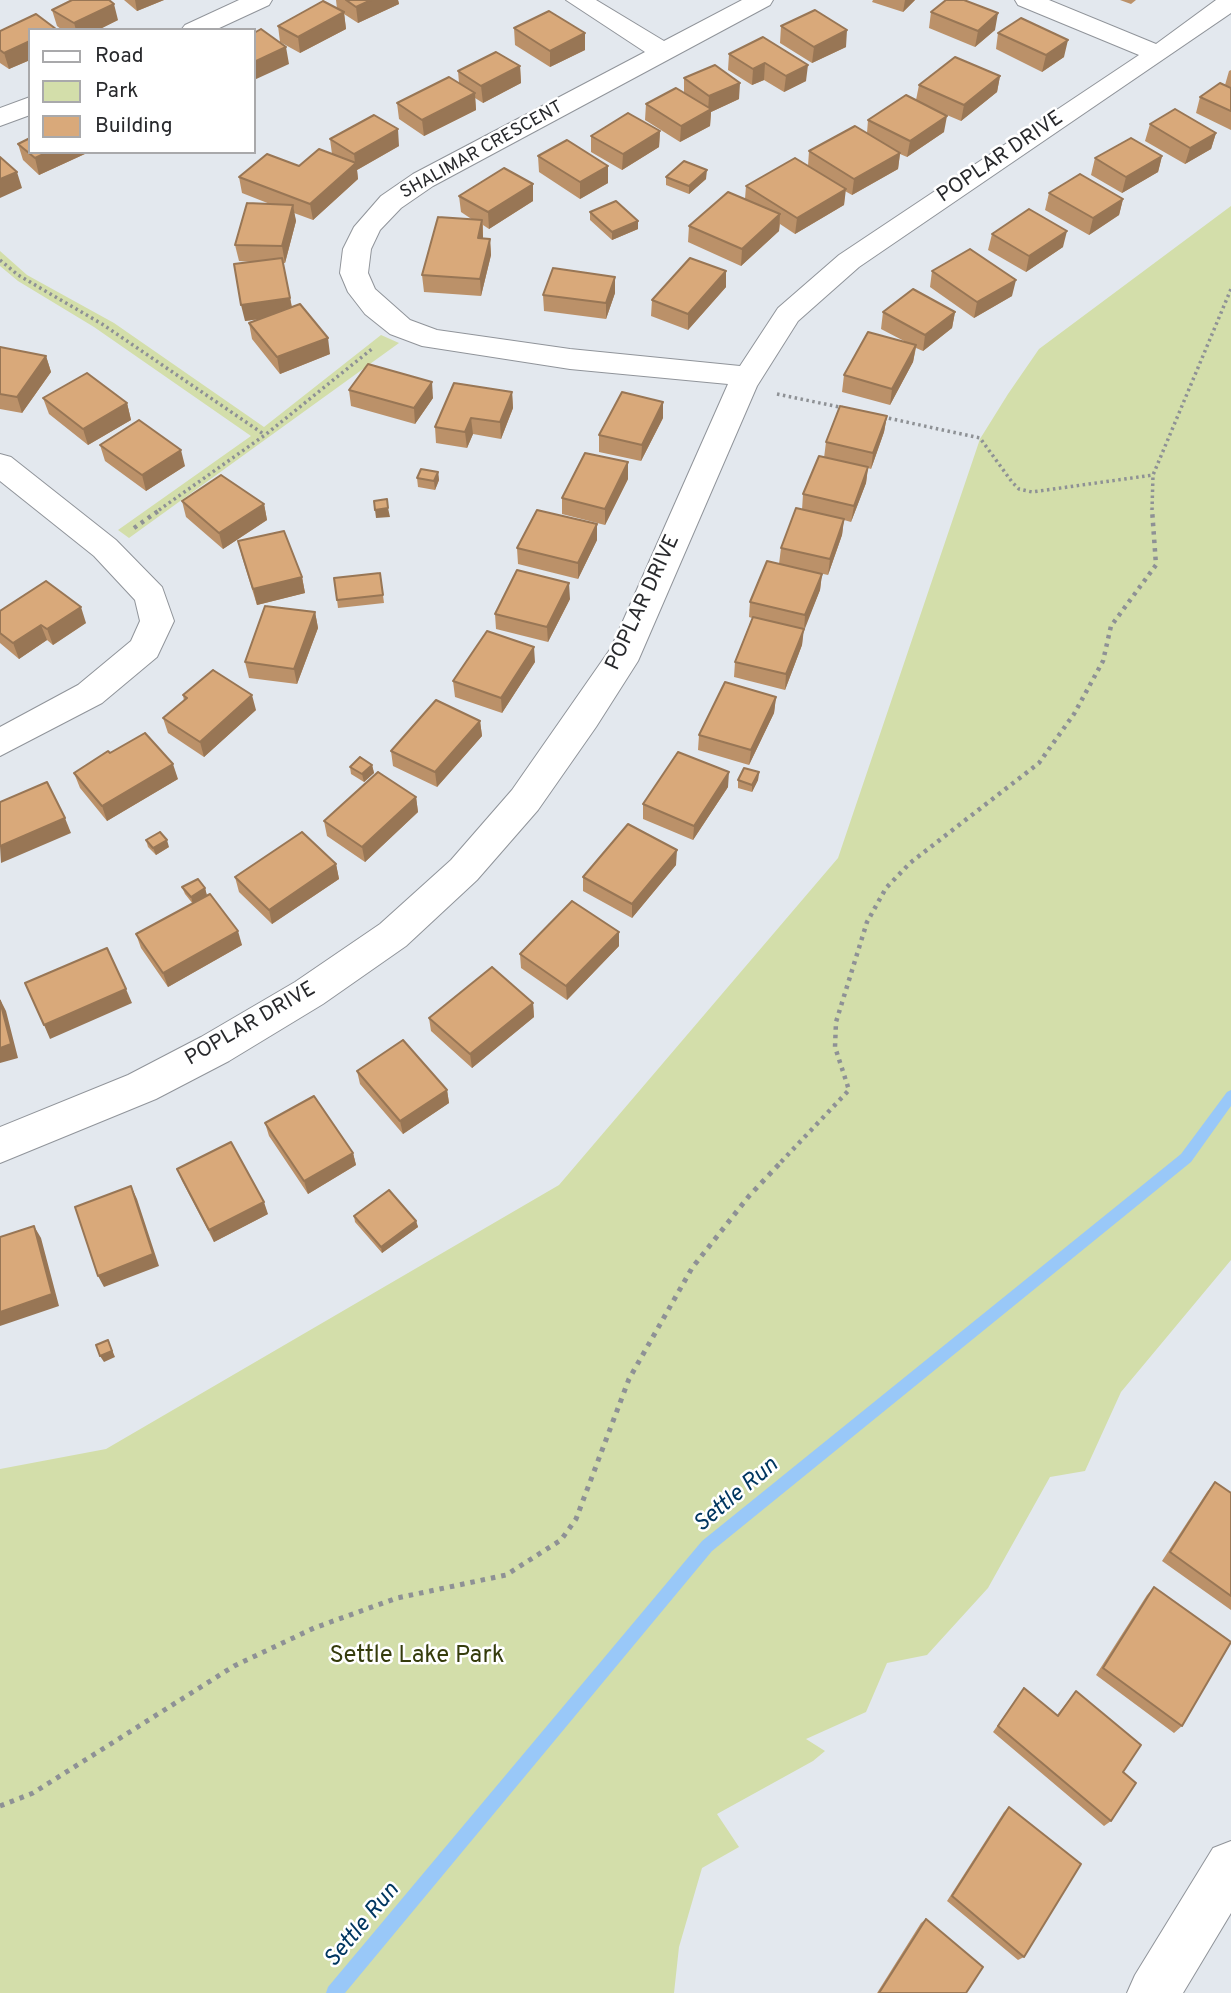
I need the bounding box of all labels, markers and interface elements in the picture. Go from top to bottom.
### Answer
legend [28,28,256,154]
text: Road [95,43,144,70]
text: Park [95,78,138,105]
street label: SHALIMAR CRESCENT [397,97,567,205]
street label: POPLAR DRIVE [933,107,1069,209]
text: Building [95,113,173,140]
street label: POPLAR DRIVE [602,531,686,675]
street label: POPLAR DRIVE [181,977,321,1073]
water label: Settle Run [689,1453,785,1539]
park label: Settle Lake Park [330,1643,504,1671]
water label: Settle Run [320,1878,406,1974]

